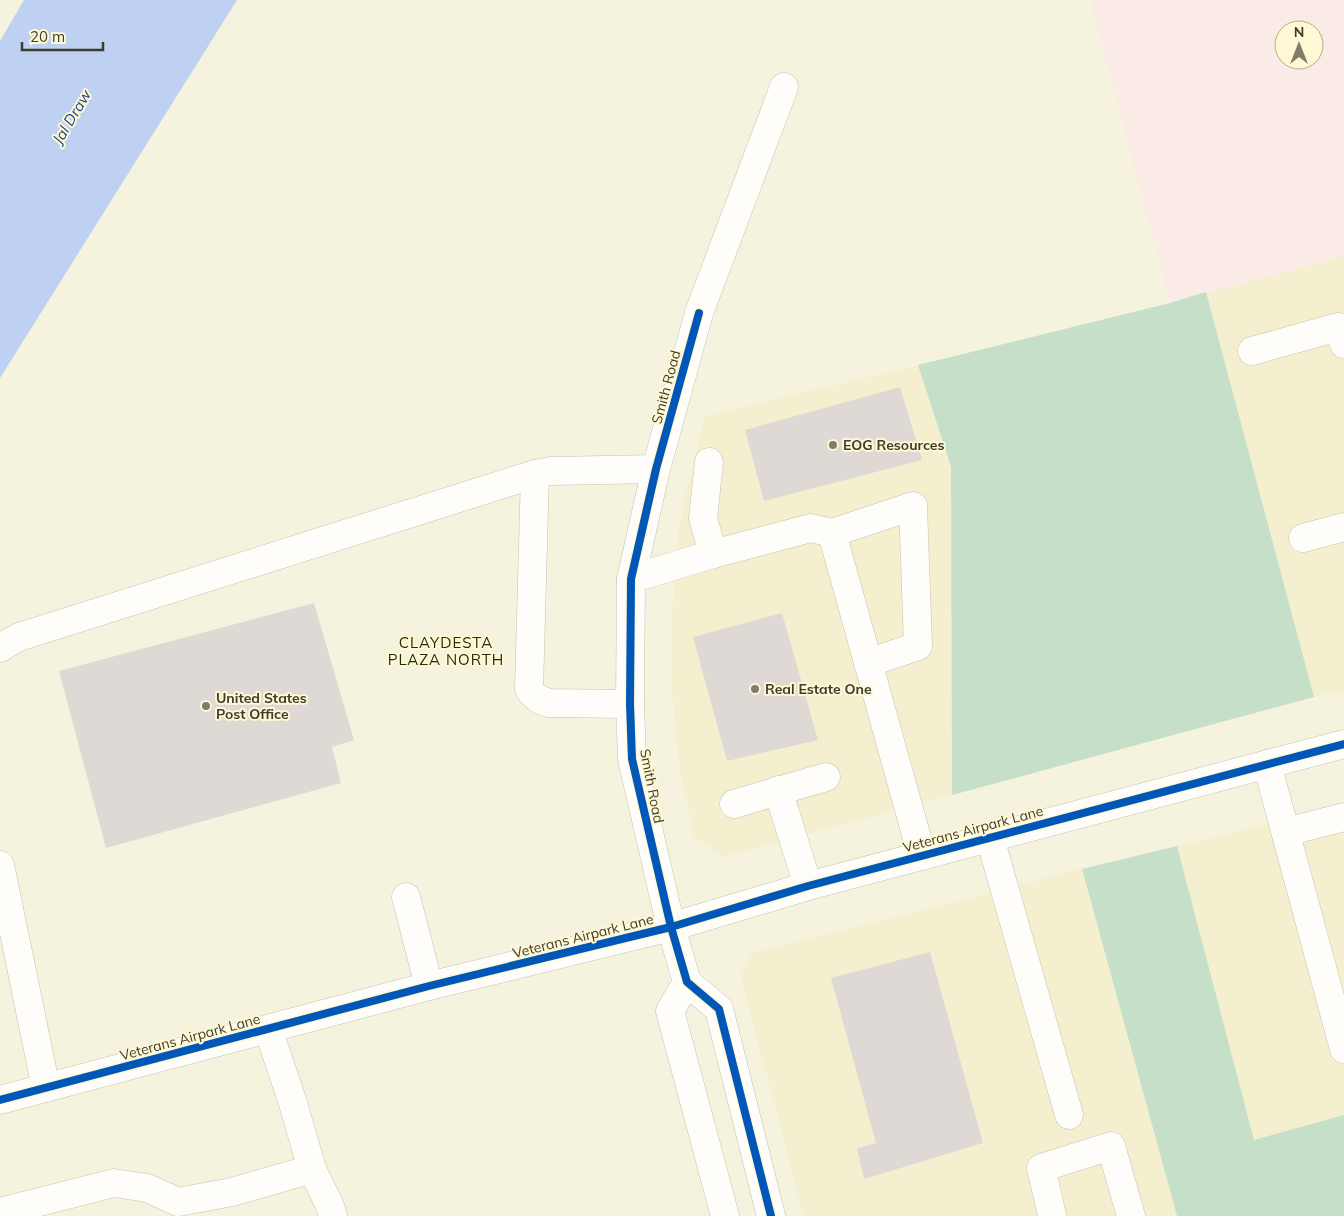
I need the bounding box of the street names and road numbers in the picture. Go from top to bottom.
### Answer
street label: Smith Road [648,348,684,426]
street label: Smith Road [636,747,668,825]
street label: Veterans Airpark Lane [901,802,1045,856]
street label: Veterans Airpark Lane [511,910,655,962]
street label: Veterans Airpark Lane [118,1010,262,1064]

